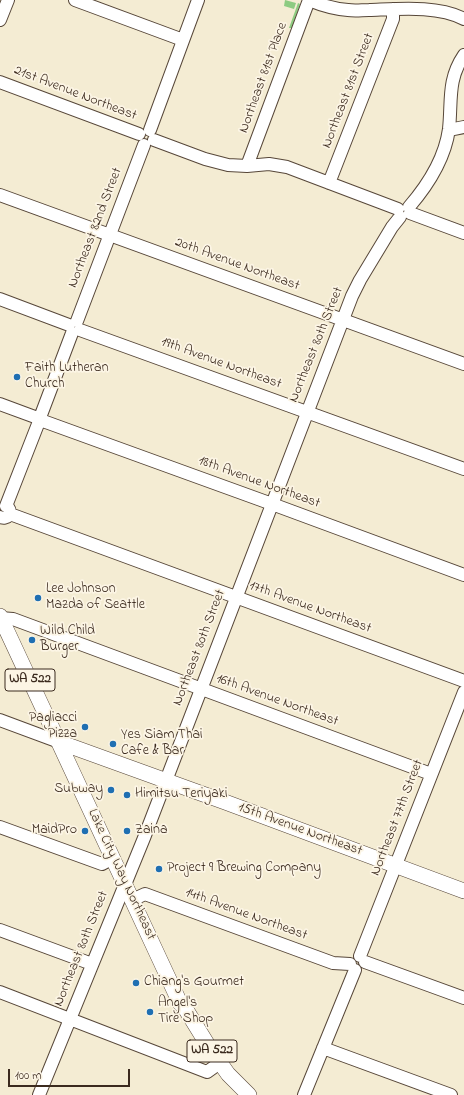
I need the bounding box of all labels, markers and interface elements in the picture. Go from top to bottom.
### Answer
street label: Northeast 81st Place [236,20,292,136]
street label: Northeast 81st Street [319,31,379,151]
street label: 21st Avenue Northeast [11,63,139,125]
street label: Northeast 82nd Street [65,166,127,290]
street label: 20th Avenue Northeast [172,235,302,295]
street label: Northeast 80th Street [286,285,348,405]
street label: 19th Avenue Northeast [158,334,284,394]
place label: Faith Lutheran Church [25,361,109,394]
marker: Faith Lutheran Church [12,372,22,382]
street label: 18th Avenue Northeast [196,453,322,513]
street label: 17th Avenue Northeast [247,578,373,638]
place label: Lee Johnson Mazda of Seattle [46,582,145,614]
street label: Northeast 80th Street [170,588,230,708]
marker: Lee Johnson Mazda of Seattle [33,593,43,603]
place label: Wild Child Burger [40,624,95,656]
marker: Wild Child Burger [27,635,37,645]
road number: WA 522 [5,669,55,691]
street label: 16th Avenue Northeast [214,671,340,731]
place label: Pagliacci Pizza [29,711,77,744]
marker: Pagliacci Pizza [80,722,90,732]
place label: Yes Siam Thai Cafe & Bar [121,728,203,760]
marker: Yes Siam Thai Cafe & Bar [108,739,118,749]
street label: Northeast 77th Street [368,757,428,879]
place label: Subway [54,782,103,798]
marker: Subway [106,785,116,795]
place label: Himitsu Teriyaki [135,787,227,803]
marker: Himitsu Teriyaki [122,790,132,800]
street label: 15th Avenue Northeast [236,800,364,860]
street label: Lake City Way Northeast [83,807,159,943]
place label: MaidPro [32,823,77,839]
place label: Zaina [135,823,167,839]
marker: MaidPro [80,826,90,836]
marker: Zaina [122,826,132,836]
place label: Project 9 Brewing Company [167,861,321,877]
marker: Project 9 Brewing Company [154,864,164,874]
street label: 14th Avenue Northeast [183,885,309,945]
street label: Northeast 80th Street [51,889,113,1009]
place label: Chiang's Gourmet [144,975,244,991]
marker: Chiang's Gourmet [131,978,141,988]
place label: Angel's Tire Shop [158,996,213,1028]
marker: Angel's Tire Shop [145,1007,155,1017]
road number: WA 522 [187,1040,237,1062]
scale bar [10,1061,132,1087]
text: 100 m [15,1067,42,1085]

